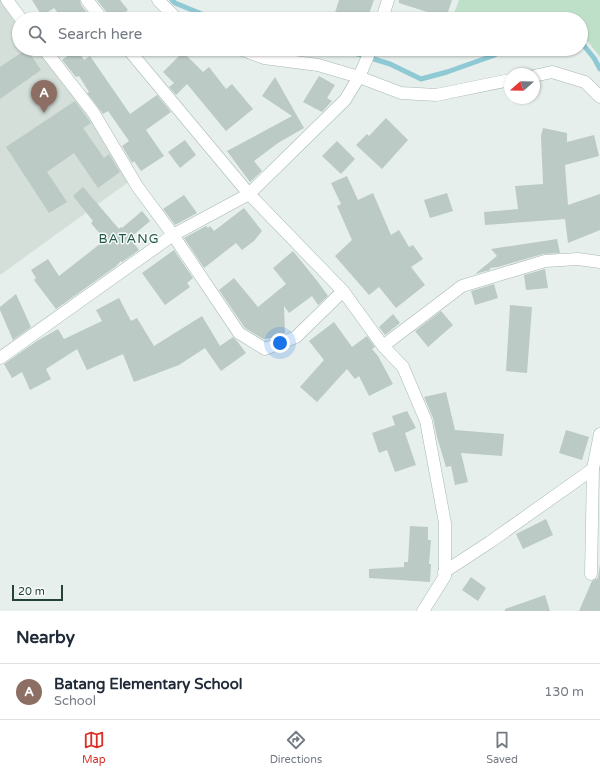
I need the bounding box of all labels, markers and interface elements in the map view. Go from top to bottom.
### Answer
search box [12,12,588,56]
icon: search [26,23,48,45]
text: Search here [58,25,142,43]
north arrow [504,68,540,104]
pin: A [31,80,57,113]
district label: BATANG [99,231,160,247]
your location [270,333,290,353]
scale bar [12,583,63,602]
text: 20 m [18,585,45,598]
text: Nearby [16,627,75,648]
text: Batang Elementary School [54,675,243,693]
text: A [24,684,34,700]
text: 130 m [544,684,584,700]
text: School [54,693,96,709]
tab: Map [82,729,106,766]
tab: Directions [270,729,322,766]
tab: Saved [486,729,518,766]

